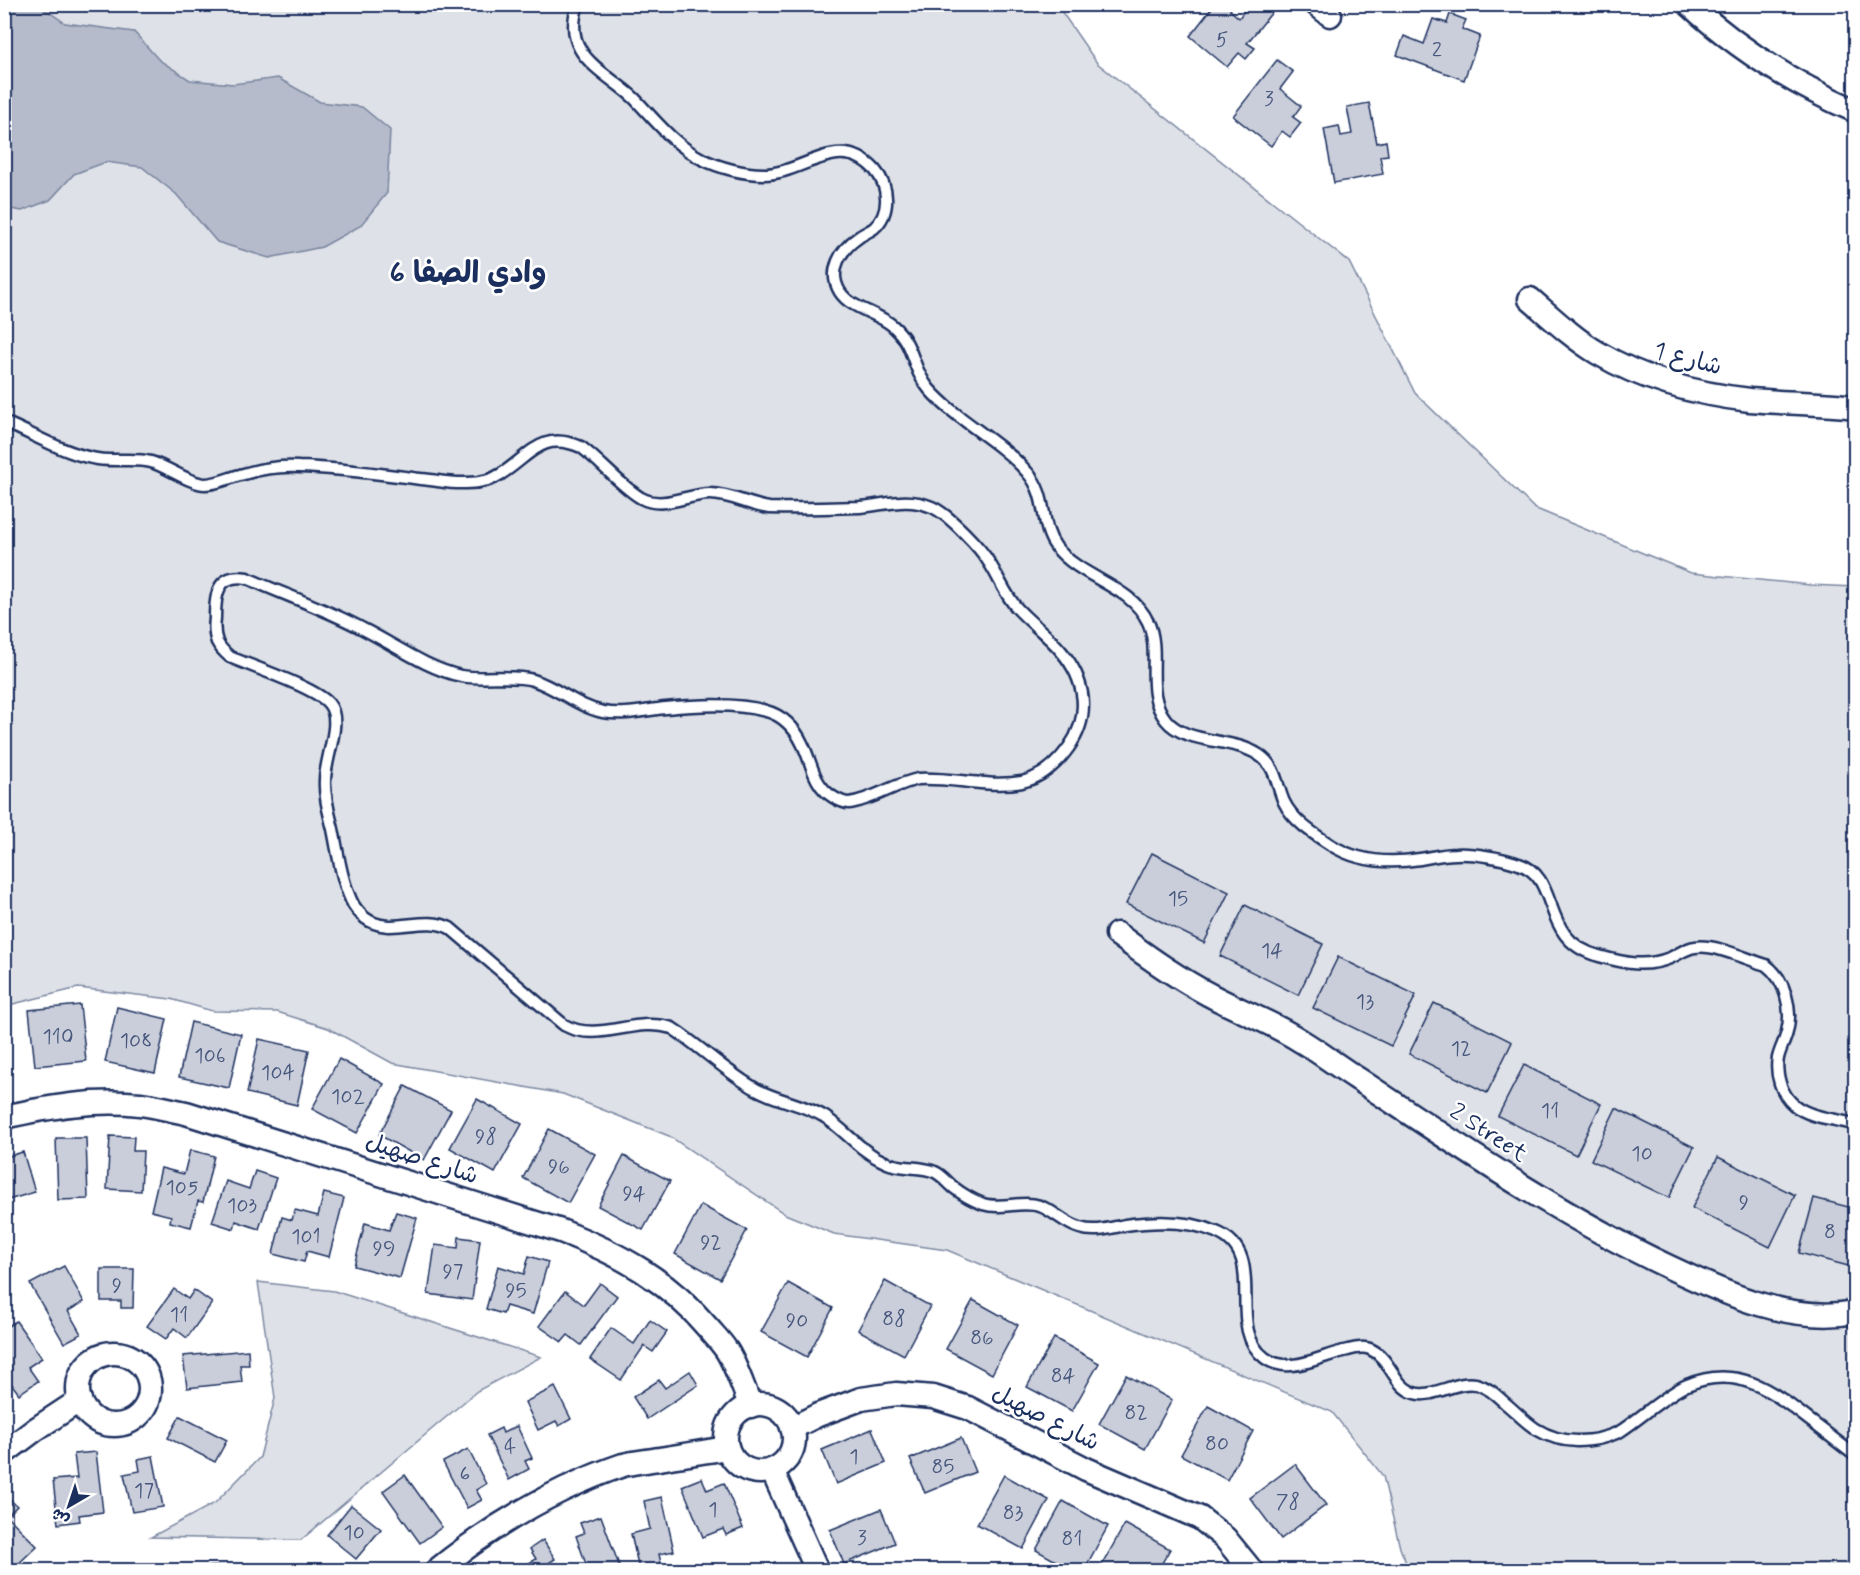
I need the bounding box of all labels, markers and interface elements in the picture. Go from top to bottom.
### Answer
house number: 5 [1216,26,1228,54]
house number: 2 [1432,36,1442,64]
house number: 3 [1264,85,1274,113]
district label: وادي الصفا 6 [389,254,547,294]
street label: شارع 1 [1650,336,1725,383]
house number: 15 [1168,885,1188,913]
house number: 14 [1261,937,1283,965]
house number: 13 [1356,988,1374,1016]
house number: 110 [42,1023,74,1051]
house number: 108 [120,1027,152,1055]
house number: 12 [1451,1035,1471,1063]
house number: 106 [194,1042,226,1070]
house number: 104 [261,1059,295,1087]
house number: 102 [331,1083,365,1111]
street label: 2 Street [1443,1097,1533,1170]
house number: 11 [1541,1097,1559,1125]
house number: 98 [475,1123,497,1151]
street label: شارع صهيل [361,1127,482,1192]
house number: 10 [1631,1140,1653,1168]
house number: 96 [548,1153,570,1181]
house number: 105 [165,1174,199,1202]
house number: 94 [622,1180,646,1208]
house number: 9 [1739,1189,1749,1217]
house number: 103 [227,1192,257,1220]
house number: 8 [1824,1218,1836,1246]
house number: 101 [291,1223,321,1251]
house number: 92 [700,1229,722,1257]
house number: 99 [373,1235,395,1263]
house number: 97 [443,1258,463,1286]
house number: 9 [112,1272,122,1300]
house number: 95 [505,1277,527,1305]
house number: 11 [170,1301,188,1329]
house number: 88 [882,1305,906,1333]
house number: 90 [786,1307,808,1335]
house number: 86 [970,1324,994,1352]
house number: 84 [1051,1362,1076,1390]
street label: شارع صهيل [986,1378,1104,1459]
house number: 82 [1125,1399,1147,1427]
house number: 80 [1205,1430,1229,1458]
house number: 4 [504,1433,516,1461]
house number: 1 [849,1443,859,1471]
house number: 85 [931,1453,955,1481]
house number: 6 [460,1460,470,1488]
north arrow [39,1476,99,1536]
house number: 17 [134,1477,154,1505]
house number: 78 [1276,1488,1300,1516]
house number: 1 [708,1496,718,1524]
house number: 83 [1003,1499,1023,1527]
text: ش [47,1503,74,1530]
house number: 10 [343,1519,365,1547]
house number: 3 [857,1524,867,1552]
house number: 81 [1062,1525,1082,1553]

